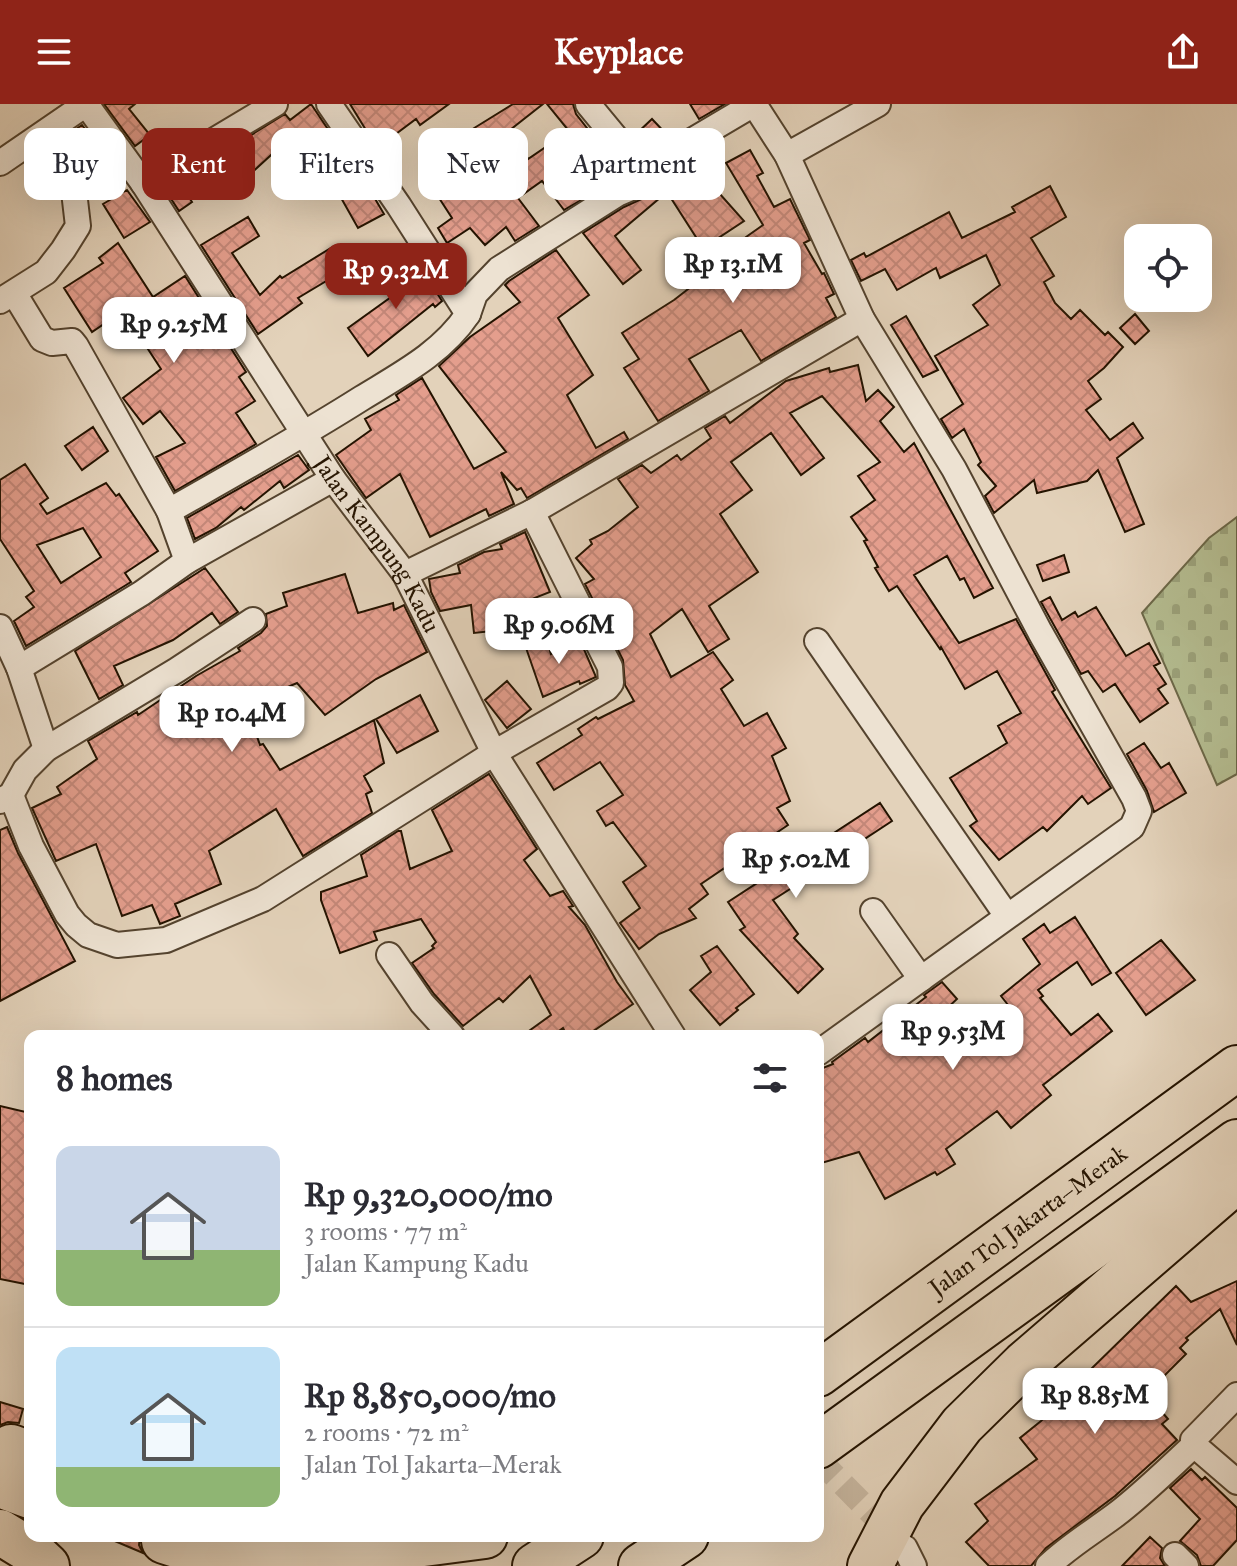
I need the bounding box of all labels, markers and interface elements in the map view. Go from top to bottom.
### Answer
icon: menu [32,30,76,74]
text: Keyplace [554,30,683,74]
icon: share [1161,30,1205,74]
chip: Buy [24,128,126,200]
chip: Rent [142,128,255,200]
chip: Filters [271,128,402,200]
chip: New [418,128,528,200]
chip: Apartment [544,128,725,200]
map controls [1124,224,1212,312]
button: locate [1124,224,1212,312]
pin: Rp 13.1M [650,237,816,305]
pin: Rp 9.32M [313,243,479,311]
text: Rp 13.1M [683,247,783,279]
text: Rp 9.32M [343,253,449,285]
pin: Rp 9.25M [91,297,257,365]
text: Rp 9.25M [120,307,228,339]
street label: Jalan Kampung Kadu [305,447,447,638]
pin: Rp 9.06M [476,598,642,666]
text: Rp 9.06M [503,608,615,640]
pin: Rp 10.4M [149,686,315,754]
text: Rp 10.4M [177,696,287,728]
pin: Rp 5.02M [713,832,879,900]
text: Rp 5.02M [742,842,850,874]
pin: Rp 9.53M [870,1004,1036,1072]
text: Rp 9.53M [900,1014,1006,1046]
icon: filters [748,1056,792,1100]
text: 8 homes [56,1058,172,1099]
street label: Jalan Tol Jakarta–Merak [921,1138,1134,1305]
text: Rp 9,320,000/mo [304,1174,553,1215]
icon: home [120,1178,216,1274]
text: 3 rooms · 77 m² [304,1215,467,1247]
text: Jalan Kampung Kadu [304,1247,529,1279]
pin: Rp 8.85M [1012,1368,1178,1436]
text: Rp 8,850,000/mo [304,1375,556,1416]
text: Rp 8.85M [1041,1378,1149,1410]
icon: home [120,1379,216,1475]
text: 2 rooms · 72 m² [304,1416,468,1448]
text: Jalan Tol Jakarta–Merak [304,1448,562,1480]

